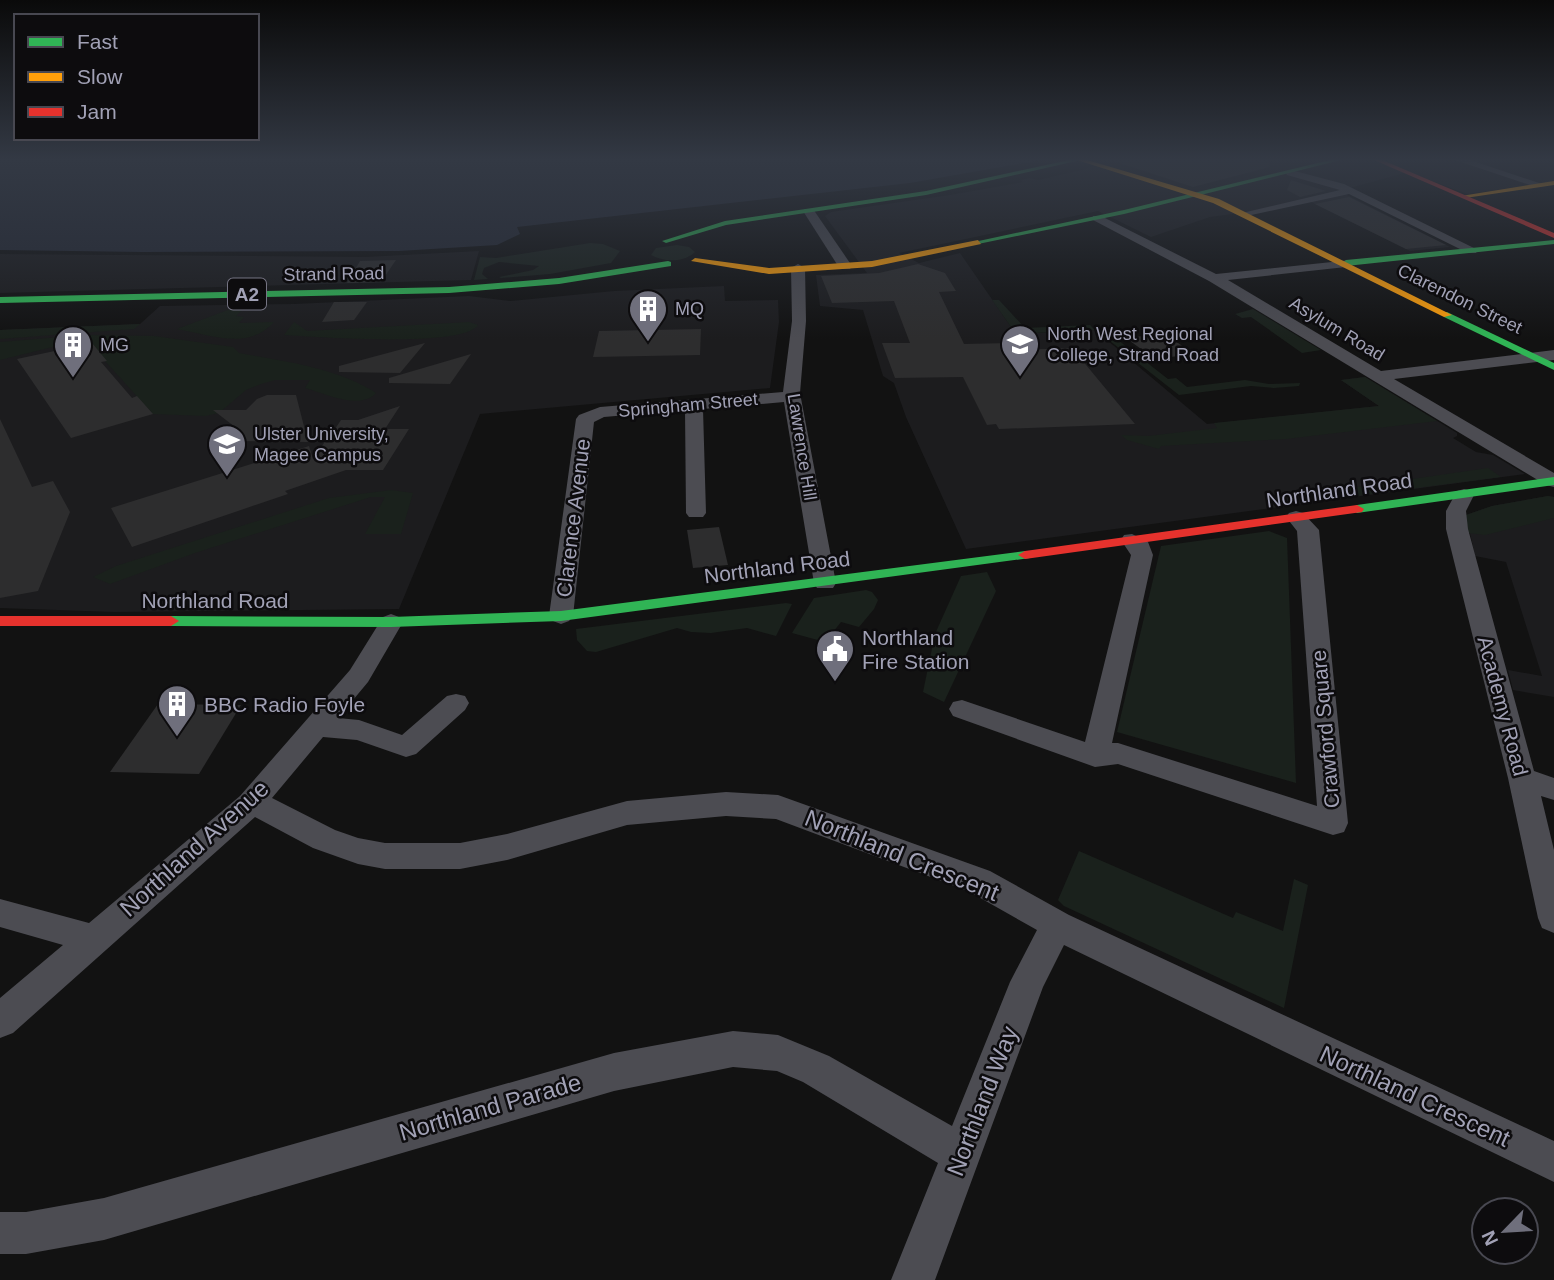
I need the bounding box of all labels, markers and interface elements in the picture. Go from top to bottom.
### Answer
legend [14,14,259,140]
text: Fast [77,30,118,53]
text: Slow [77,65,123,88]
text: Jam [77,100,117,123]
street label: Clarendon Street [1394,260,1526,338]
street label: Strand Road [283,263,385,285]
road number: A2 [228,278,266,310]
building icon: MQ [627,288,669,343]
street label: Asylum Road [1286,293,1388,365]
place label: MQ [675,299,704,319]
school or university icon: North West Regional College, Strand Road [999,323,1041,378]
building icon: MG [52,324,94,379]
place label: North West Regional College, Strand Road [1047,324,1219,365]
place label: MG [100,335,129,355]
street label: Springham Street [617,389,759,421]
street label: Lawrence Hill [784,392,820,502]
school or university icon: Ulster University, Magee Campus [206,423,248,478]
place label: Ulster University, Magee Campus [254,424,389,465]
street label: Clarence Avenue [552,437,594,599]
street label: Northland Road [1265,468,1413,512]
street label: Northland Road [703,547,851,587]
street label: Northland Road [141,589,289,612]
place label: Northland Fire Station [862,626,969,673]
public building icon: Northland Fire Station [814,628,856,683]
street label: Academy Road [1473,634,1533,778]
street label: Crawford Square [1307,649,1343,809]
building icon: BBC Radio Foyle [156,683,198,738]
place label: BBC Radio Foyle [204,693,365,716]
street label: Northland Avenue [114,774,274,922]
street label: Northland Crescent [801,804,1003,906]
street label: Northland Way [941,1022,1023,1180]
street label: Northland Crescent [1316,1040,1515,1152]
street label: Northland Parade [396,1068,584,1146]
north arrow [1470,1196,1540,1266]
text: N [1478,1227,1502,1249]

